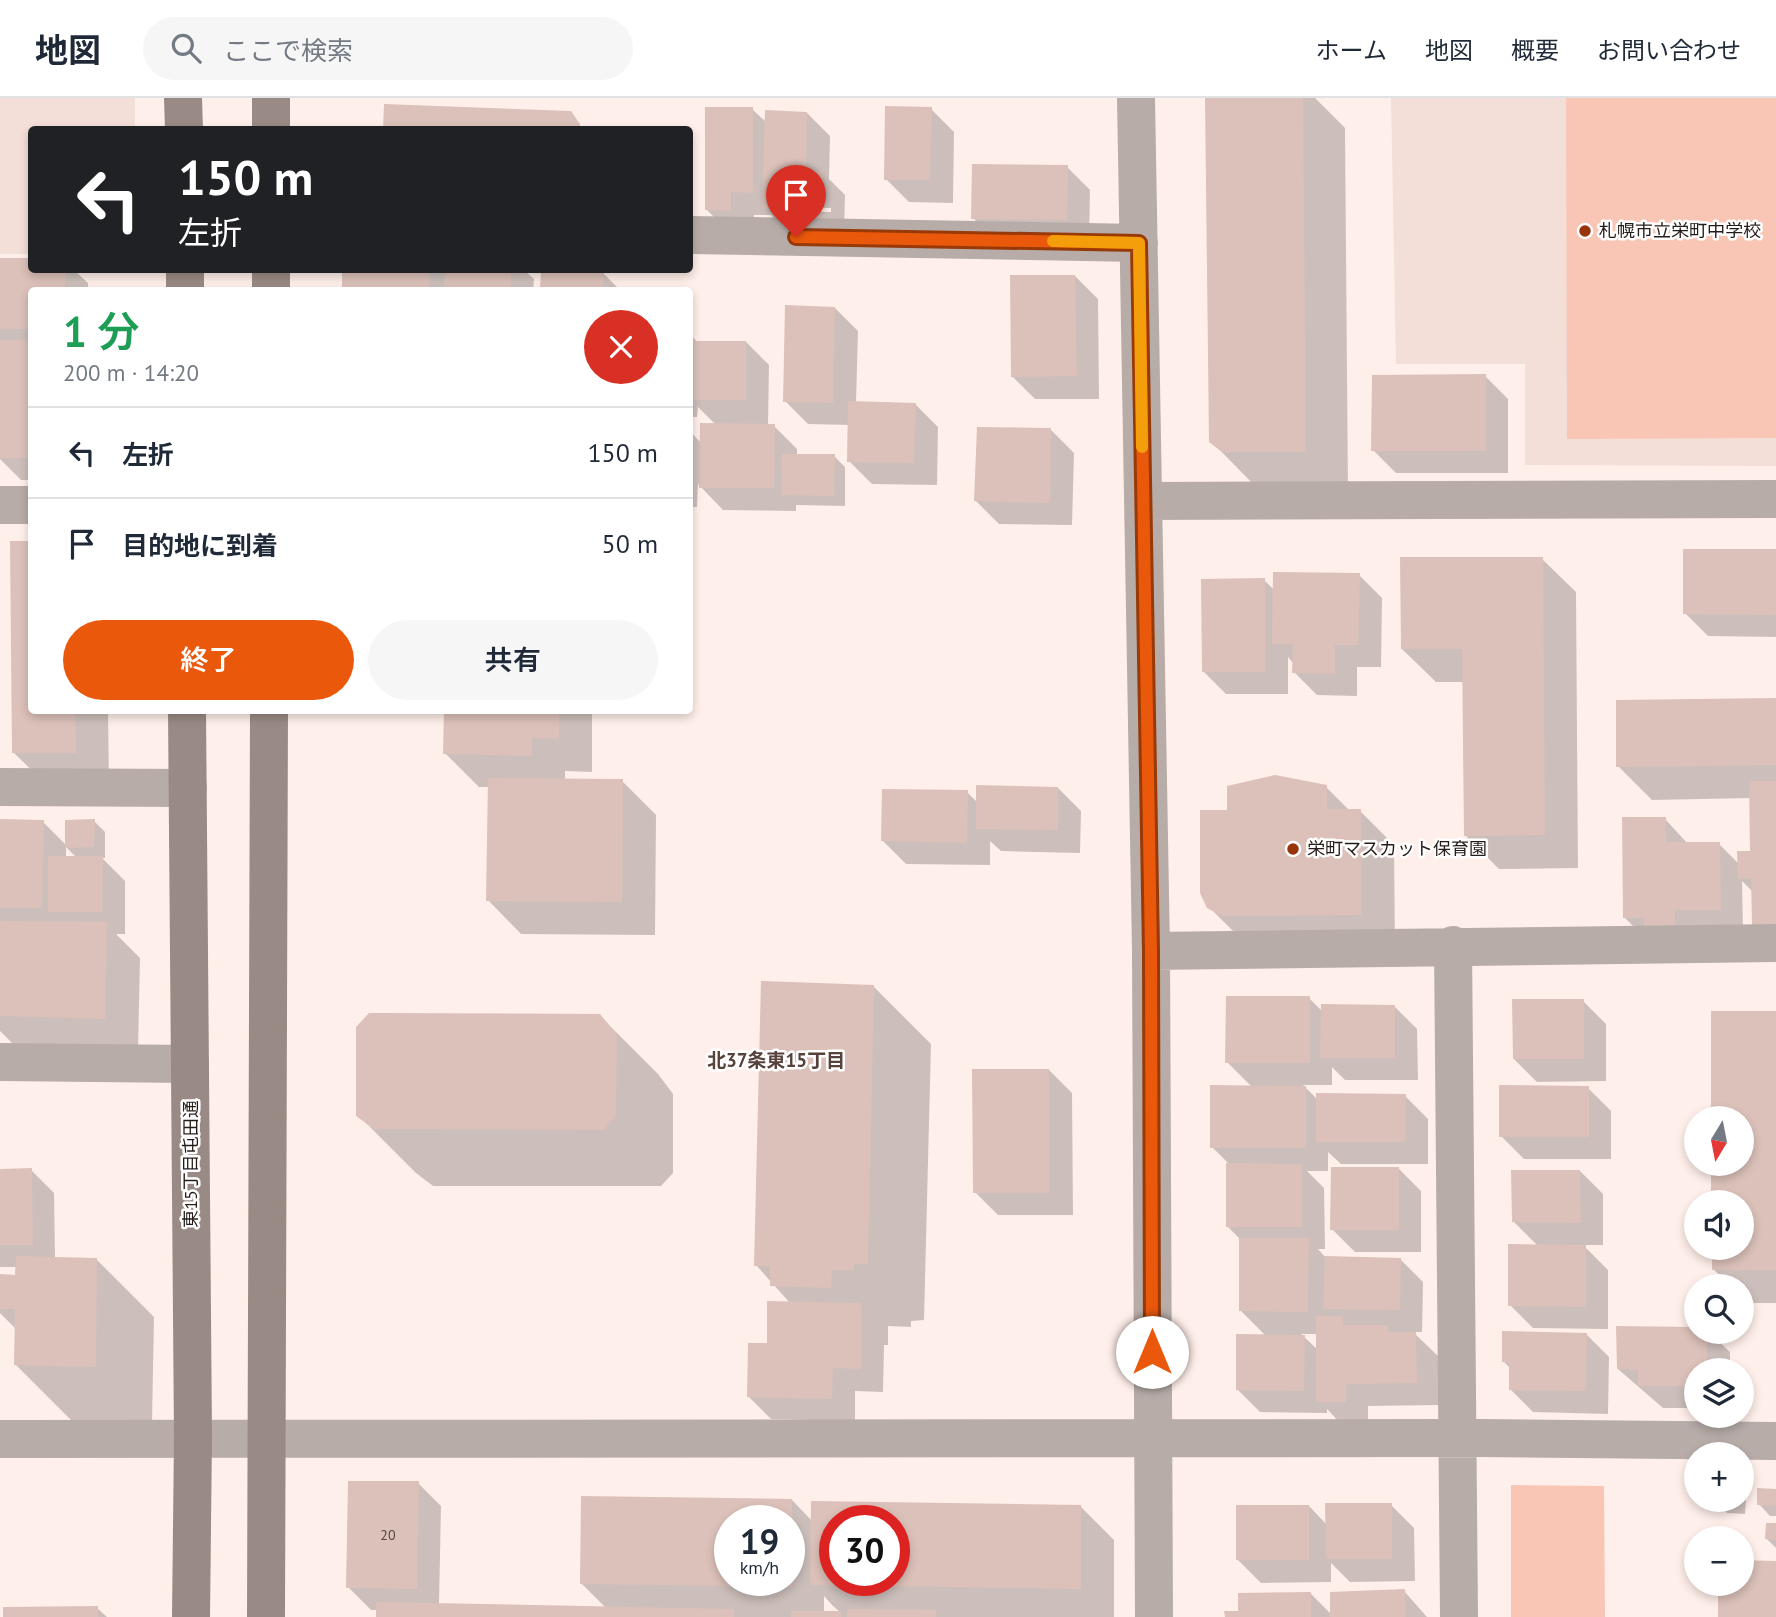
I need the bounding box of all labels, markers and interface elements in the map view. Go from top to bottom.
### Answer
search box [143,17,633,80]
text: 地図 [35,28,101,71]
icon: search [167,29,205,67]
text: ここで検索 [223,34,353,67]
text: ホーム [1316,35,1387,66]
text: 地図 [1425,35,1473,66]
text: 概要 [1511,35,1559,66]
text: お問い合わせ [1597,35,1741,66]
text: 150 m [178,145,313,209]
icon: left [63,154,154,245]
pin [766,165,826,237]
icon: arrive [777,176,815,214]
text: 左折 [178,211,242,253]
place label: 札幌市立栄町中学校 [1599,219,1761,242]
marker: 札幌市立栄町中学校 [1577,223,1593,239]
text: 1 分 [63,304,139,359]
button: close [584,310,658,384]
text: 200 m · 14:20 [63,358,199,387]
icon: left [63,434,101,472]
text: 150 m [587,436,658,469]
text: 左折 [122,438,174,471]
icon: arrive [63,525,101,563]
text: 50 m [602,527,658,560]
text: 目的地に到着 [122,529,278,562]
button: 終了 [63,620,354,700]
button: 共有 [368,620,658,700]
place label: 栄町マスカット保育園 [1307,837,1487,860]
marker: 栄町マスカット保育園 [1285,841,1301,857]
district label: 北37条東15丁目 [707,1048,845,1072]
street label: 東15丁目屯田通 [179,1100,202,1228]
north arrow [1684,1106,1754,1176]
map controls [1684,1106,1754,1596]
button: sound [1684,1190,1754,1260]
button: search [1684,1274,1754,1344]
position arrow [1115,1315,1189,1389]
button: layers [1684,1358,1754,1428]
button: + [1684,1442,1754,1512]
speed limit sign: 30 [819,1505,910,1596]
text: 19 [740,1518,779,1564]
house number: 20 [380,1526,396,1544]
button: − [1684,1526,1754,1596]
text: km/h [740,1556,779,1579]

